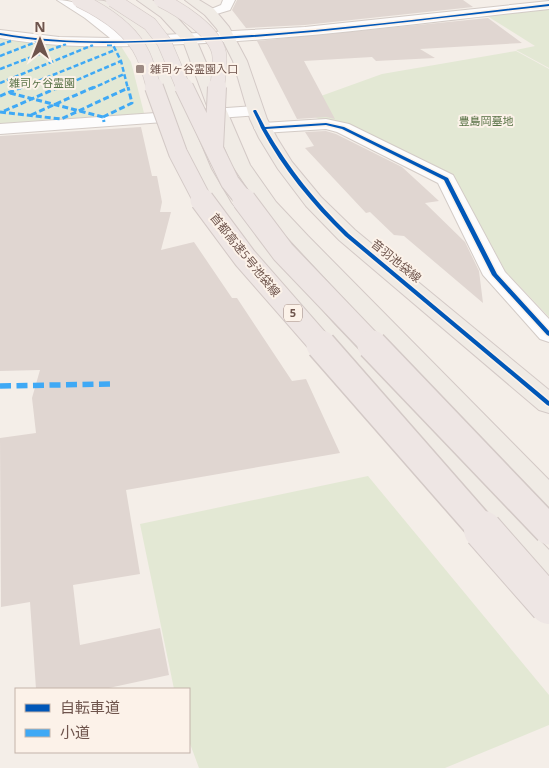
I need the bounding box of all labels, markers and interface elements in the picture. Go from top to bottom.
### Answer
north arrow [15,15,65,65]
text: N [34,17,46,36]
place label: 雑司ヶ谷霊園入口 [150,61,238,76]
marker: 雑司ヶ谷霊園入口 [134,63,146,75]
park label: 雑司ヶ谷霊園 [9,75,75,90]
park label: 豊島岡墓地 [459,113,514,128]
street label: 首都高速5号池袋線 [206,209,284,300]
street label: 音羽池袋線 [368,235,425,286]
road number: 5 [284,304,302,322]
legend [15,688,190,753]
text: 自転車道 [60,697,120,717]
text: 小道 [60,722,90,742]

